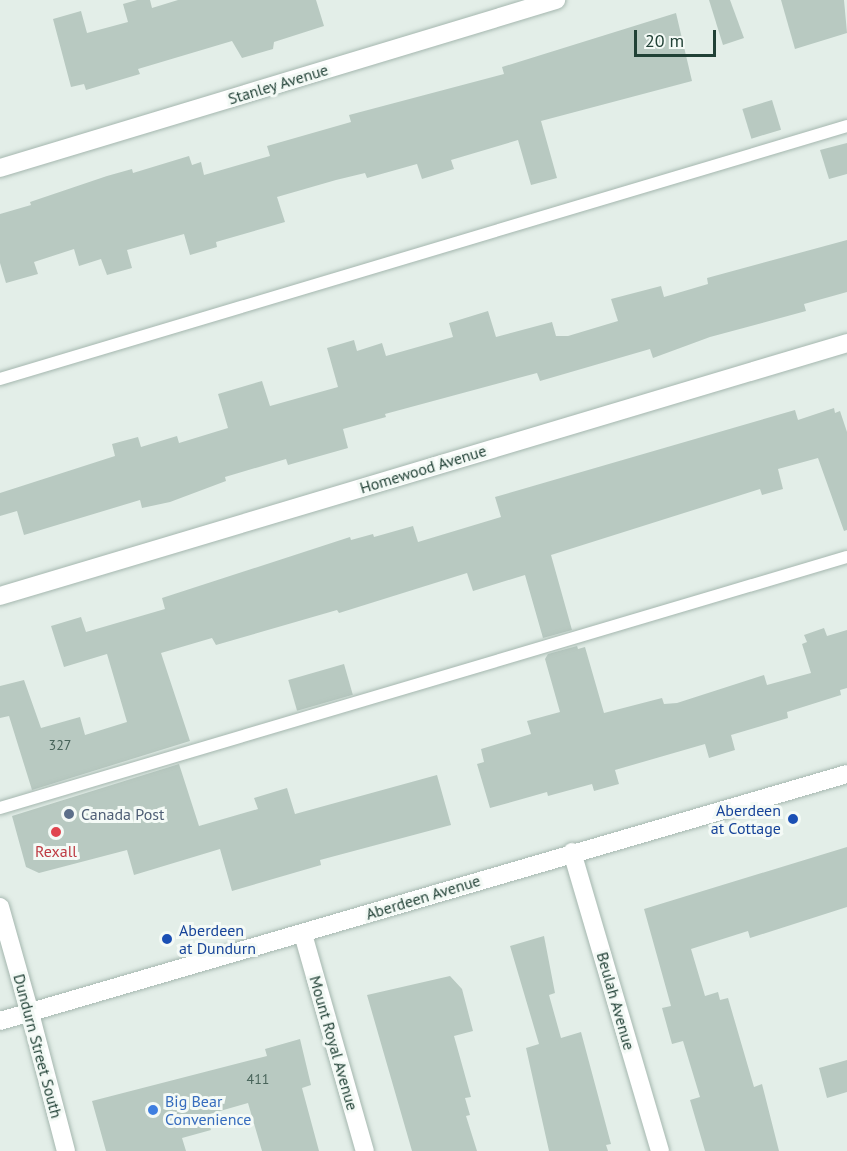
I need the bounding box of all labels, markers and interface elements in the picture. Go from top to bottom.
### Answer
scale bar [637,18,720,56]
text: 20 m [645,29,684,52]
street label: Stanley Avenue [225,60,331,108]
street label: Homewood Avenue [357,441,489,497]
house number: 327 [49,737,71,753]
place label: Aberdeen at Cottage [711,800,781,838]
place label: Canada Post [81,804,164,824]
marker: Canada Post [62,807,76,821]
marker: Aberdeen at Cottage [786,812,800,826]
marker: Rexall [49,825,63,839]
place label: Rexall [35,841,77,861]
street label: Aberdeen Avenue [363,870,483,924]
place label: Aberdeen at Dundurn [179,920,256,958]
marker: Aberdeen at Dundurn [160,932,174,946]
street label: Beulah Avenue [593,949,639,1053]
street label: Dundurn Street South [10,972,66,1120]
street label: Mount Royal Avenue [306,973,362,1113]
house number: 411 [247,1071,269,1087]
place label: Big Bear Convenience [165,1091,251,1129]
marker: Big Bear Convenience [146,1103,160,1117]

